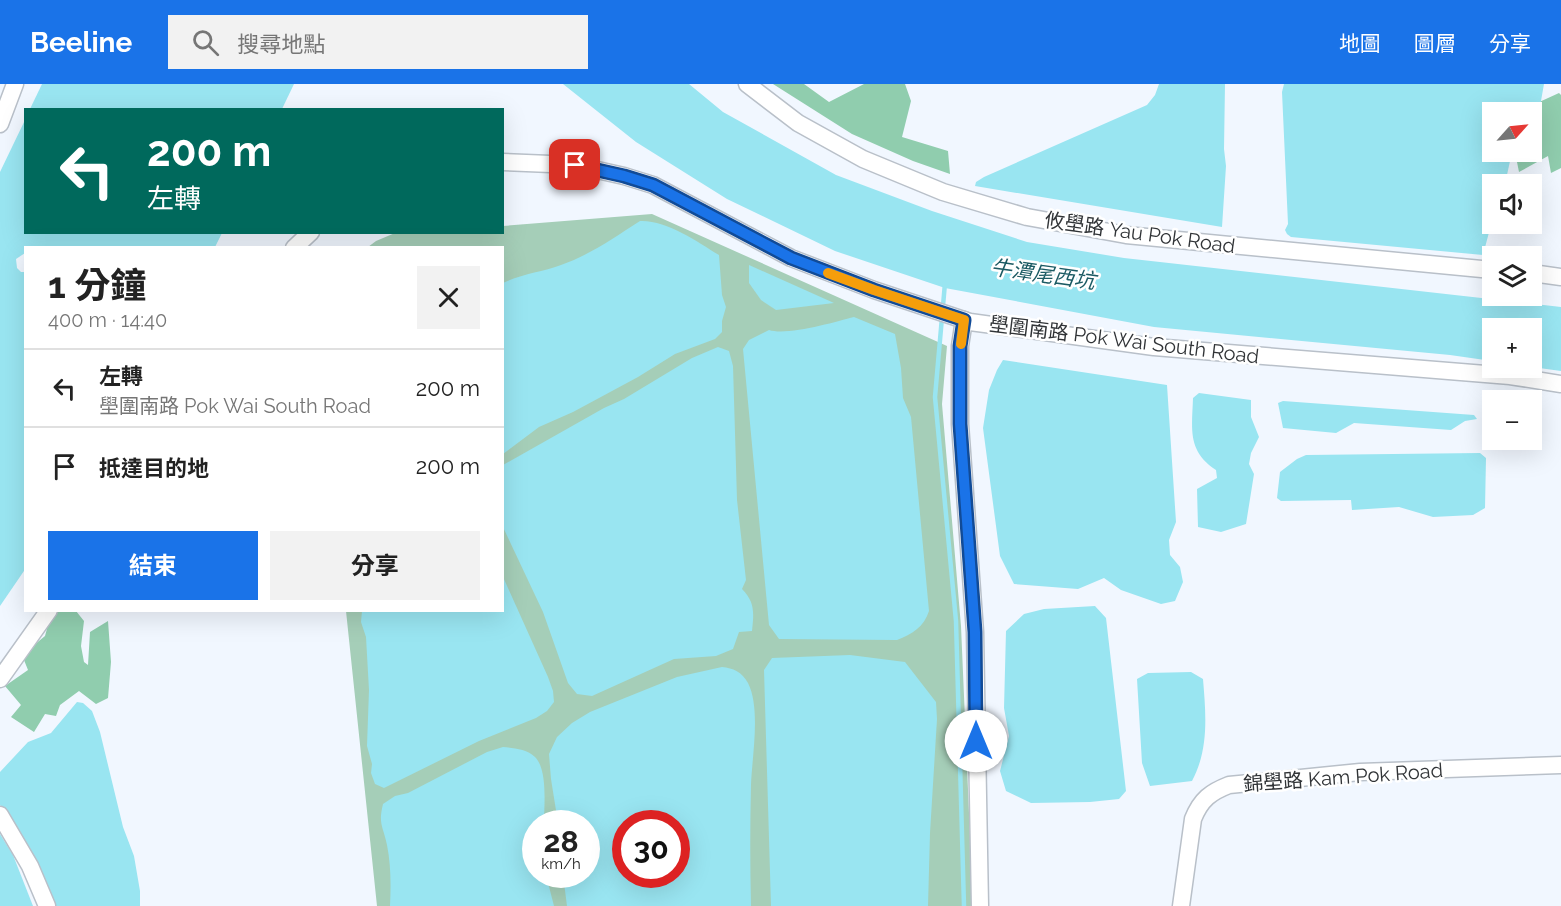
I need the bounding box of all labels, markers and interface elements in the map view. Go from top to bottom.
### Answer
search box [168,15,588,69]
text: Beeline [30,26,132,59]
icon: search [189,26,222,59]
text: 搜尋地點 [237,31,325,57]
text: 地圖 [1339,31,1381,56]
text: 圖層 [1414,31,1456,56]
text: 分享 [1489,31,1531,56]
north arrow [1482,102,1542,162]
map controls [1482,102,1542,450]
text: 200 m [147,127,271,176]
icon: left [48,132,126,210]
pin [549,139,600,190]
icon: arrive [558,148,591,181]
button: sound [1482,174,1542,234]
text: 左轉 [147,183,201,214]
street label: 攸壆路 Yau Pok Road [1043,208,1237,258]
button: layers [1482,246,1542,306]
water label: 牛潭尾西坑 [989,254,1100,294]
text: 1 分鐘 [48,264,146,306]
button: close [417,266,480,329]
text: 400 m · 14:40 [48,308,167,332]
street label: 壆圍南路 Pok Wai South Road [988,312,1260,368]
button: + [1482,318,1542,378]
text: 左轉 [99,363,143,389]
icon: left [48,372,81,405]
text: 200 m [416,375,480,401]
button: − [1482,390,1542,450]
text: 壆圍南路 Pok Wai South Road [99,394,371,418]
icon: arrive [48,450,81,483]
text: 200 m [416,453,480,479]
text: 抵達目的地 [99,455,209,481]
button: 結束 [48,531,258,600]
button: 分享 [270,531,480,600]
position arrow [944,709,1008,773]
street label: 錦壆路 Kam Pok Road [1242,758,1444,796]
speed limit sign: 30 [612,810,690,888]
text: 28 [543,824,579,859]
text: km/h [541,855,581,873]

